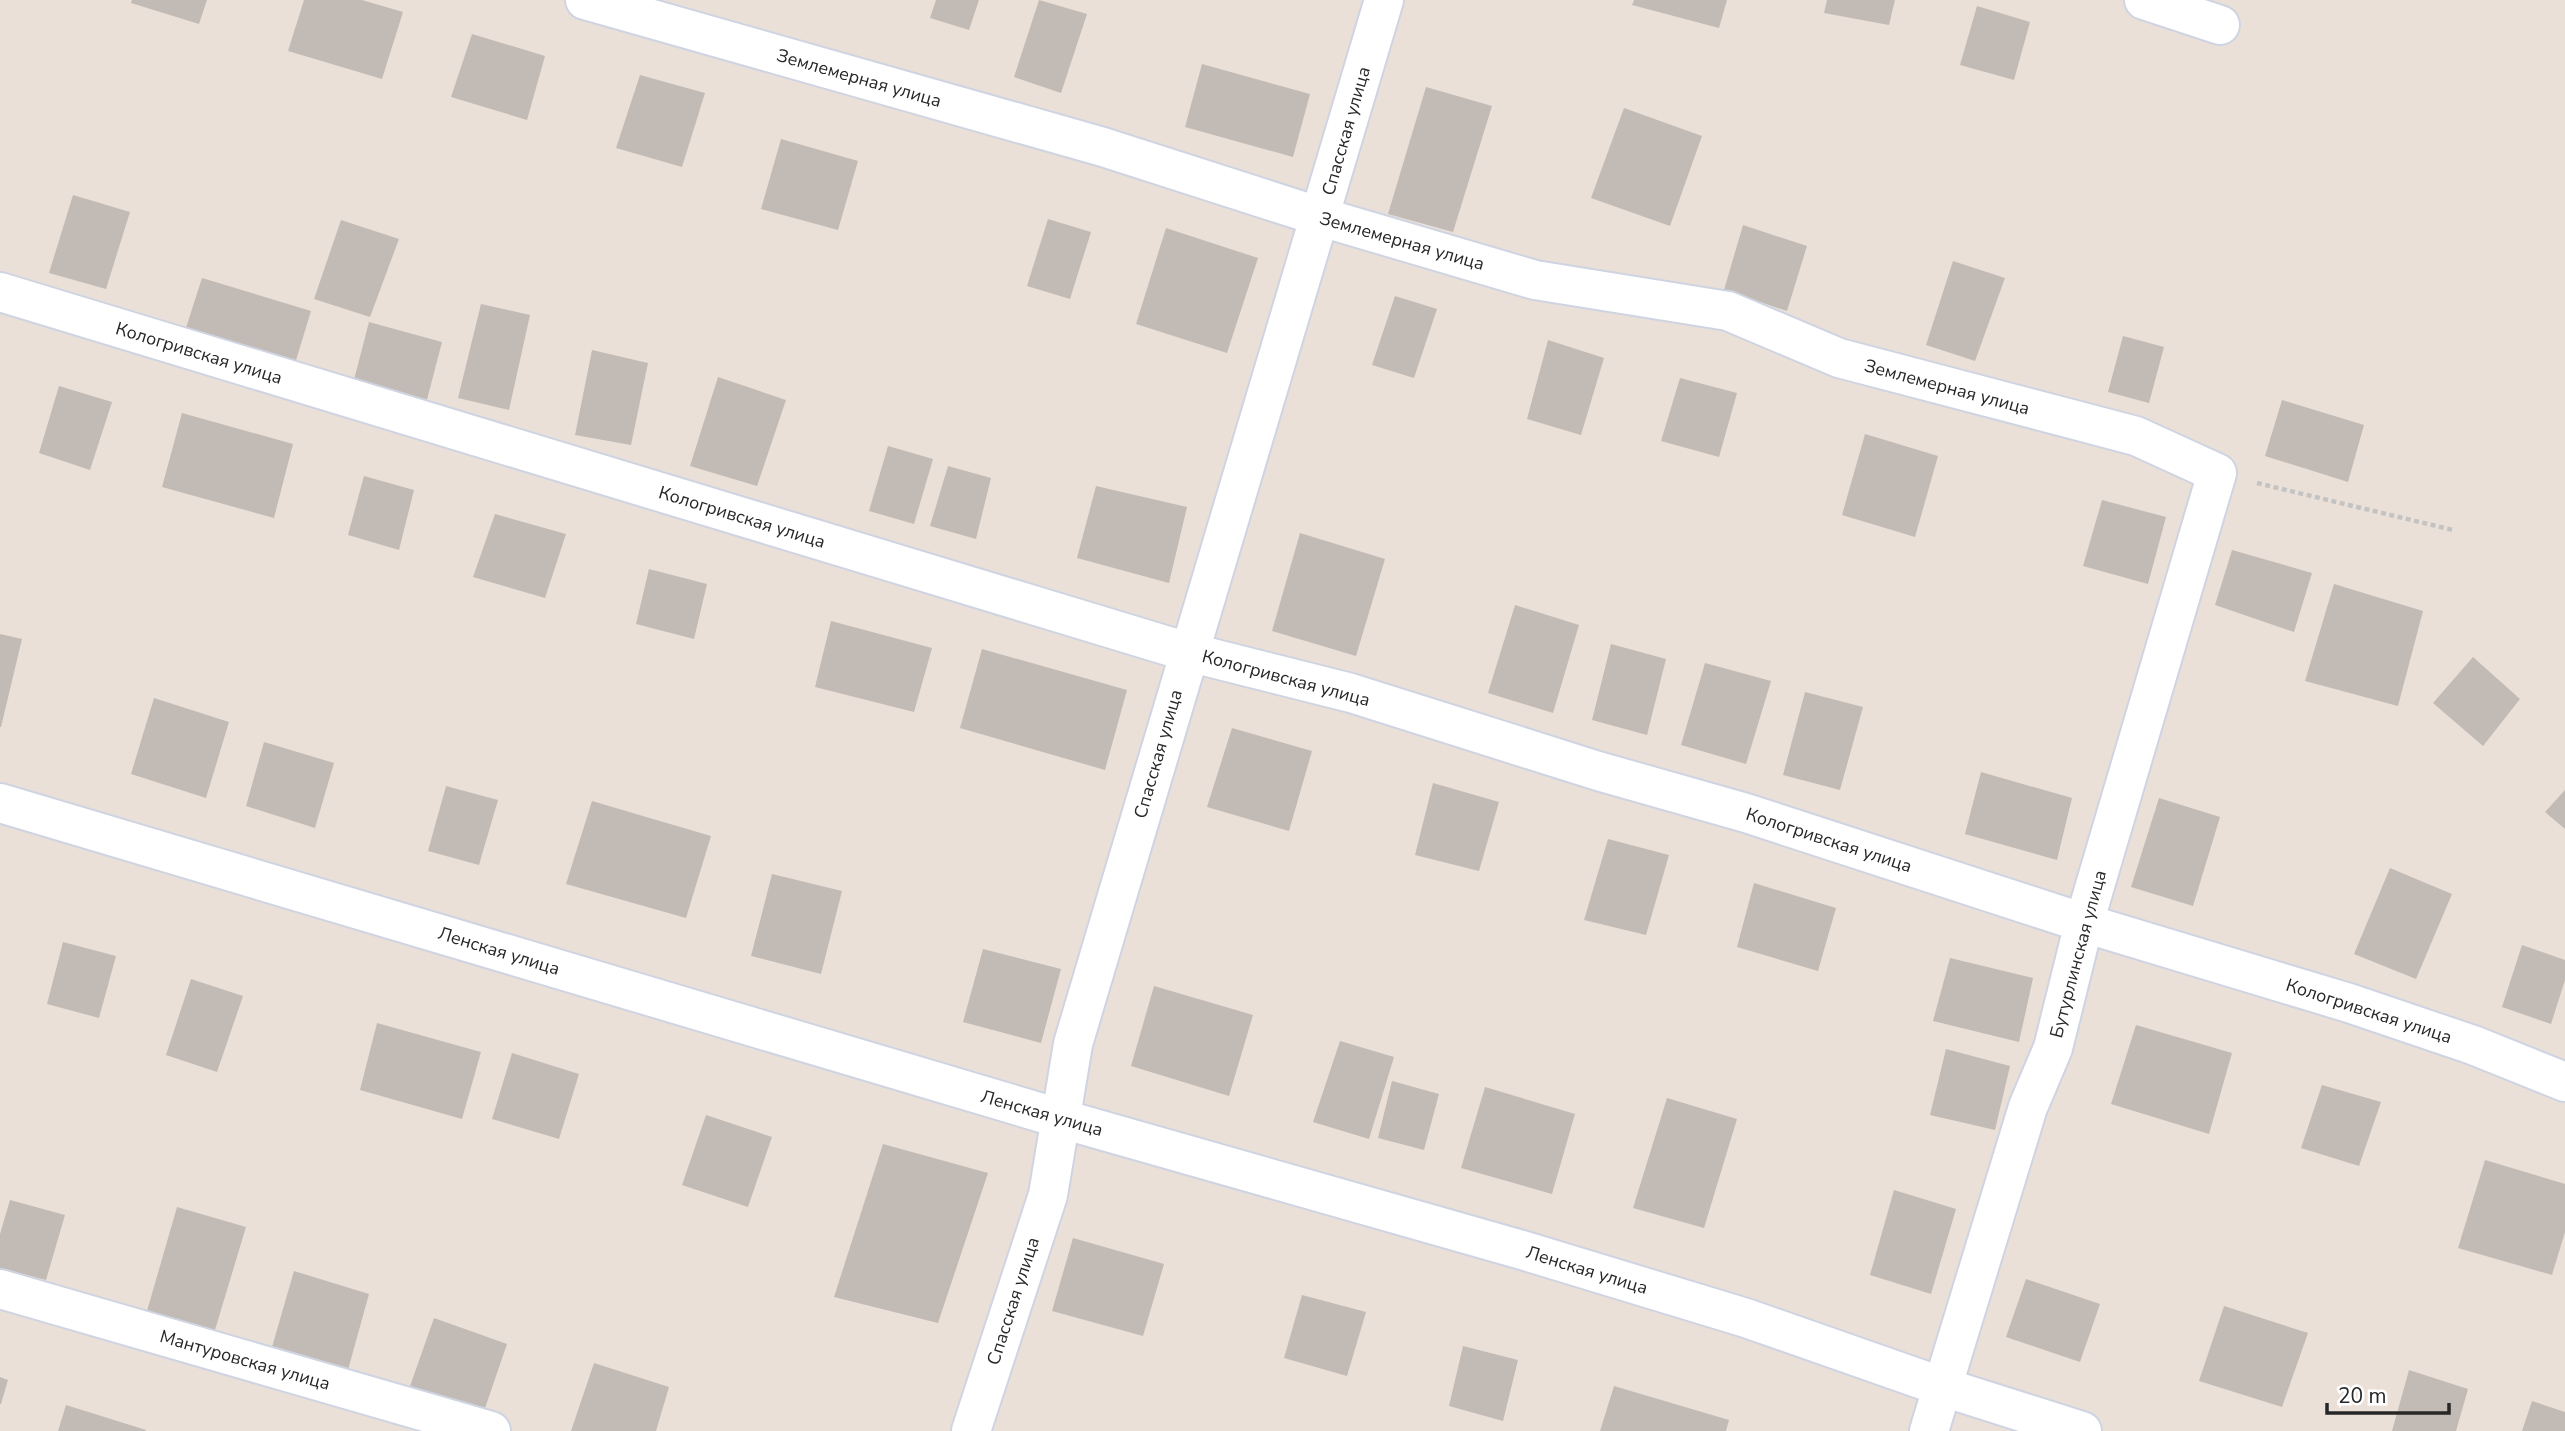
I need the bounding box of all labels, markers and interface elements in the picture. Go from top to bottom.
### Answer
street label: Землемерная улица [774,43,944,113]
street label: Спасская улица [1316,64,1376,198]
street label: Землемерная улица [1317,206,1487,276]
street label: Кологривская улица [113,316,285,390]
street label: Землемерная улица [1862,353,2032,421]
street label: Кологривская улица [656,480,828,554]
street label: Кологривская улица [1199,644,1373,712]
street label: Спасская улица [1128,687,1188,821]
street label: Кологривская улица [1743,802,1915,878]
street label: Бутурлинская улица [2044,867,2112,1041]
street label: Ленская улица [435,921,563,981]
street label: Кологривская улица [2283,973,2455,1049]
street label: Ленская улица [978,1084,1106,1142]
street label: Спасская улица [981,1234,1045,1368]
street label: Ленская улица [1523,1240,1651,1300]
street label: Мантуровская улица [157,1324,333,1396]
scale bar [2327,1372,2450,1416]
text: 20 m [2338,1382,2387,1410]

